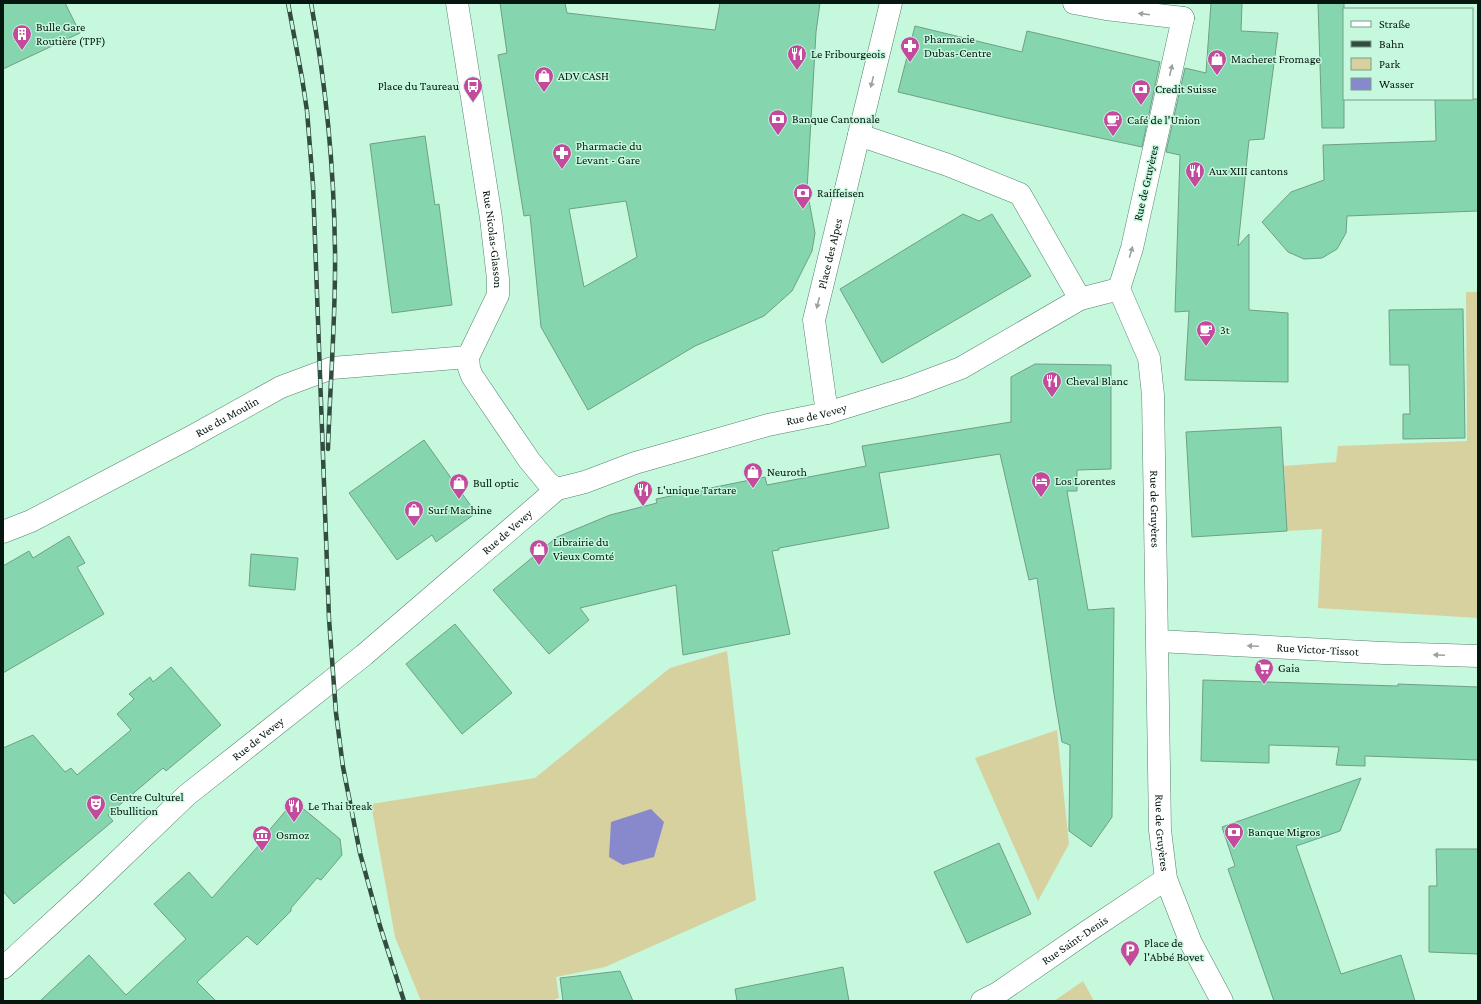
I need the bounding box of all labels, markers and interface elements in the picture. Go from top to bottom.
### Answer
legend [1343,8,1473,100]
one-way arrow [1138,10,1150,17]
text: Straße [1379,17,1410,31]
place label: Bulle Gare Routière (TPF) [36,20,106,48]
building icon: Bulle Gare Routière (TPF) [11,23,33,51]
place label: Pharmacie Dubas-Centre [924,32,991,60]
pharmacy icon: Pharmacie Dubas-Centre [899,35,921,63]
text: Bahn [1379,37,1405,51]
restaurant icon: Le Fribourgeois [786,43,808,71]
place label: Le Fribourgeois [811,47,885,61]
shop icon: Macheret Fromage [1206,48,1228,76]
place label: Macheret Fromage [1231,52,1321,66]
text: Park [1379,57,1401,71]
one-way arrow [1169,64,1175,77]
shop icon: ADV CASH [533,65,555,93]
place label: ADV CASH [558,69,609,83]
bus stop icon: Place du Taureau [462,75,484,103]
one-way arrow [868,75,874,88]
text: Wasser [1379,77,1415,91]
bank icon: Credit Suisse [1130,78,1152,106]
place label: Place du Taureau [378,79,460,93]
place label: Credit Suisse [1155,82,1217,96]
bank icon: Banque Cantonale [767,108,789,136]
cafe icon: Café de l’Union [1102,109,1124,137]
place label: Banque Cantonale [792,112,880,126]
place label: Café de l’Union [1127,113,1201,127]
place label: Pharmacie du Levant - Gare [576,139,642,167]
pharmacy icon: Pharmacie du Levant - Gare [551,142,573,170]
street label: Rue de Gruyères [1131,144,1162,222]
restaurant icon: Aux XIII cantons [1184,160,1206,188]
place label: Aux XIII cantons [1209,164,1288,178]
bank icon: Raiffeisen [792,182,814,210]
place label: Raiffeisen [817,186,865,200]
street label: Rue Nicolas-Glasson [480,189,505,289]
street label: Place des Alpes [815,217,845,290]
one-way arrow [1128,246,1134,258]
one-way arrow [814,297,820,309]
cafe icon: 3t [1195,319,1217,347]
place label: 3t [1220,323,1231,337]
restaurant icon: Cheval Blanc [1041,370,1063,398]
place label: Cheval Blanc [1066,374,1128,388]
street label: Rue du Moulin [193,393,262,440]
street label: Rue de Vevey [785,400,849,428]
shop icon: Neuroth [742,461,764,489]
place label: Neuroth [767,465,807,479]
hotel icon: Los Lorentes [1030,470,1052,498]
street label: Rue de Gruyères [1147,470,1162,548]
shop icon: Bull optic [448,472,470,500]
place label: Los Lorentes [1055,474,1116,488]
place label: Bull optic [473,476,519,490]
restaurant icon: L'unique Tartare [632,479,654,507]
place label: L'unique Tartare [657,483,736,497]
shop icon: Surf Machine [403,499,425,527]
place label: Surf Machine [428,503,492,517]
street label: Rue de Vevey [479,506,536,557]
place label: Librairie du Vieux Comté [553,535,614,563]
shop icon: Librairie du Vieux Comté [528,538,550,566]
street label: Rue Victor-Tissot [1276,640,1360,659]
one-way arrow [1247,643,1259,650]
one-way arrow [1433,651,1445,658]
supermarket icon: Gaia [1253,657,1275,685]
place label: Gaia [1278,661,1300,675]
street label: Rue de Vevey [229,714,287,764]
place label: Centre Culturel Ebullition [110,790,184,818]
theatre icon: Centre Culturel Ebullition [85,793,107,821]
street label: Rue de Gruyères [1152,794,1172,872]
restaurant icon: Le Thai break [283,795,305,823]
place label: Le Thai break [308,799,372,813]
bank icon: Banque Migros [1223,821,1245,849]
museum icon: Osmoz [251,824,273,852]
place label: Banque Migros [1248,825,1320,839]
place label: Osmoz [276,828,309,842]
street label: Rue Saint-Denis [1039,913,1111,968]
place label: Place de l'Abbé Bovet [1144,936,1205,964]
parking icon: Place de l'Abbé Bovet [1119,939,1141,967]

